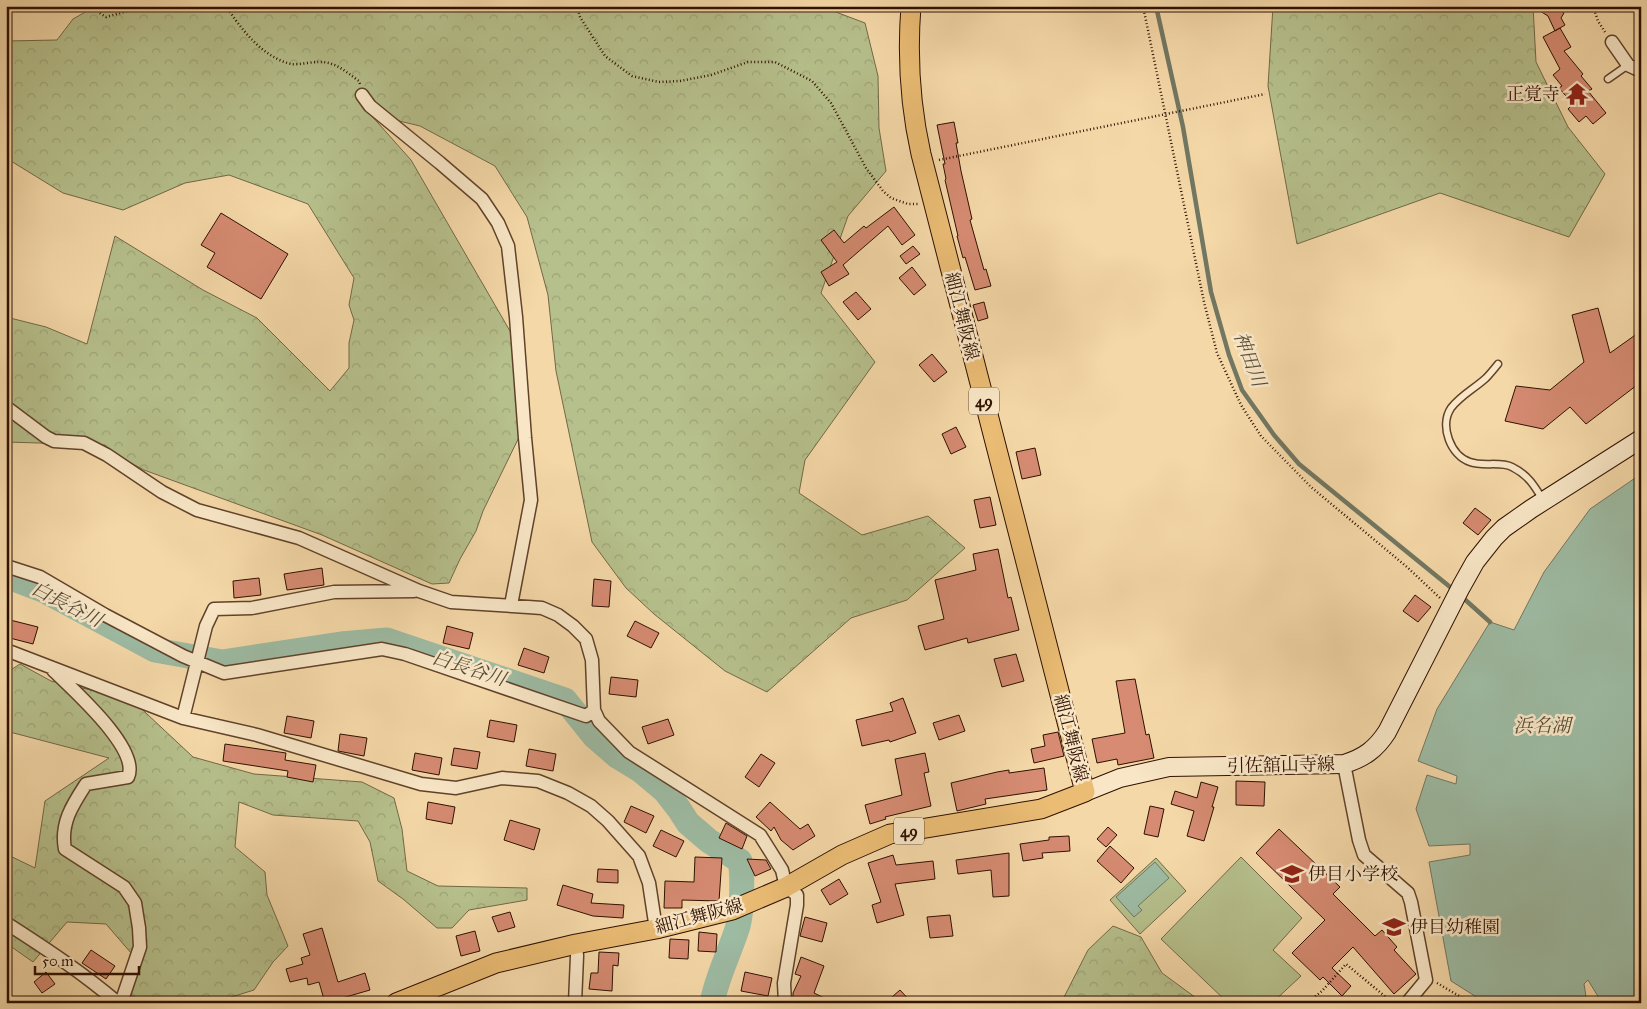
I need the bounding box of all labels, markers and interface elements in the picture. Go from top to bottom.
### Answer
temple icon: 正覚寺 [1564,81,1590,107]
place label: 正覚寺 [1506,83,1560,105]
street label: 細江舞阪線 [940,270,984,362]
water label: 神田川 [1229,328,1272,392]
road number: 49 [969,388,999,414]
water label: 白長谷川 [28,576,108,632]
water label: 白長谷川 [429,645,511,691]
street label: 細江舞阪線 [1049,692,1093,784]
water label: 浜名湖 [1513,714,1573,737]
street label: 引佐舘山寺線 [1227,753,1335,777]
road number: 49 [894,818,924,844]
school or university icon: 伊目小学校 [1279,861,1305,887]
place label: 伊目小学校 [1308,863,1398,885]
street label: 細江舞阪線 [653,894,745,938]
school or university icon: 伊目幼稚園 [1381,914,1407,940]
place label: 伊目幼稚園 [1410,916,1500,938]
scale bar [35,944,139,976]
text: 50 m [42,952,74,970]

